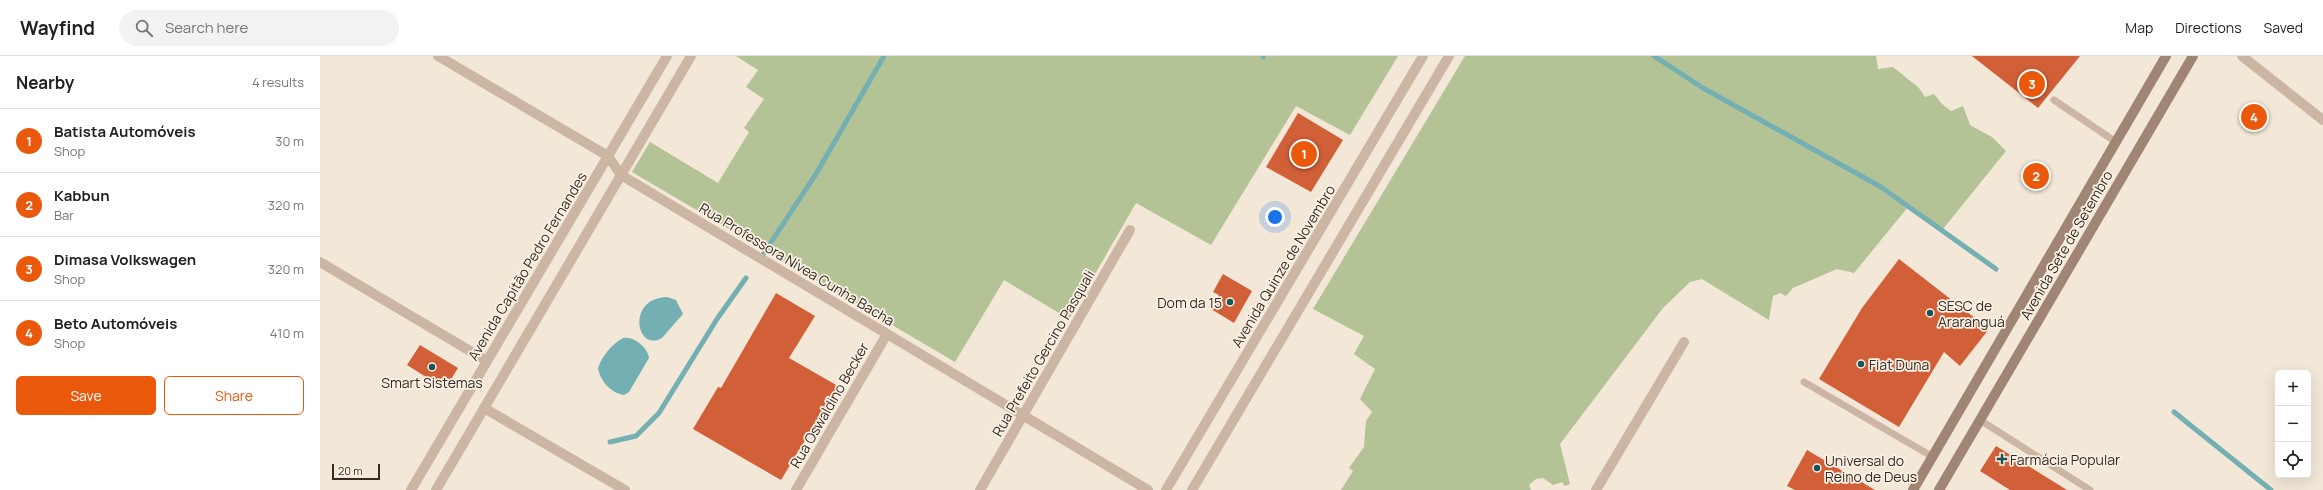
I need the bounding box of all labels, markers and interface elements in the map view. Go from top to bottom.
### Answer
search box [119,10,399,46]
text: Wayfind [20,15,95,41]
icon: search [133,17,155,39]
text: Search here [165,17,248,38]
text: Map [2125,18,2153,37]
text: Directions [2175,18,2242,37]
text: Saved [2264,18,2303,37]
pin: 3 [2019,69,2045,99]
text: Nearby [16,71,74,94]
text: 4 results [252,73,304,91]
pin: 4 [2241,102,2267,132]
text: Batista Automóveis [54,121,196,142]
text: 1 [26,132,32,150]
text: 30 m [275,132,304,150]
pin: 1 [1291,139,1317,169]
text: Shop [54,142,85,160]
pin: 2 [2023,161,2049,191]
street label: Avenida Sete de Setembro [2015,167,2117,323]
street label: Avenida Capitão Pedro Fernandes [463,168,591,364]
street label: Avenida Quinze de Novembro [1227,181,1339,351]
text: Kabbun [54,185,110,206]
text: 2 [25,196,33,214]
text: 320 m [268,196,304,214]
street label: Rua Professora Nívea Cunha Bacha [696,198,898,330]
text: Bar [54,206,74,224]
your location [1265,207,1285,227]
text: Dimasa Volkswagen [54,249,196,270]
text: 3 [25,260,33,278]
text: 320 m [268,260,304,278]
street label: Rua Prefeito Gercino Pasquali [987,266,1099,440]
text: Shop [54,270,85,288]
place label: Dom da 15 [1157,293,1222,312]
place label: SESC de Araranguá [1938,296,2005,331]
marker: Dom da 15 [1225,297,1235,307]
marker: SESC de Araranguá [1925,308,1935,318]
text: Beto Automóveis [54,313,177,334]
text: 4 [25,324,33,342]
text: 410 m [270,324,304,342]
text: Shop [54,334,85,352]
street label: Rua Oswaldino Becker [785,339,873,471]
place label: Fiat Duna [1869,355,1929,374]
marker: Fiat Duna [1856,359,1866,369]
marker: Smart Sistemas [427,362,437,372]
map controls [2275,370,2311,478]
button: + [2275,370,2311,406]
place label: Smart Sistemas [381,373,483,392]
button: Save [16,376,156,415]
button: Share [164,376,304,415]
button: − [2275,406,2311,442]
button: locate [2275,442,2311,478]
place label: Farmácia Popular [2010,450,2120,469]
place label: Universal do Reino de Deus [1825,451,1917,486]
marker: Farmácia Popular [1997,454,2007,464]
scale bar [332,462,380,481]
text: 20 m [338,463,363,478]
marker: Universal do Reino de Deus [1812,463,1822,473]

